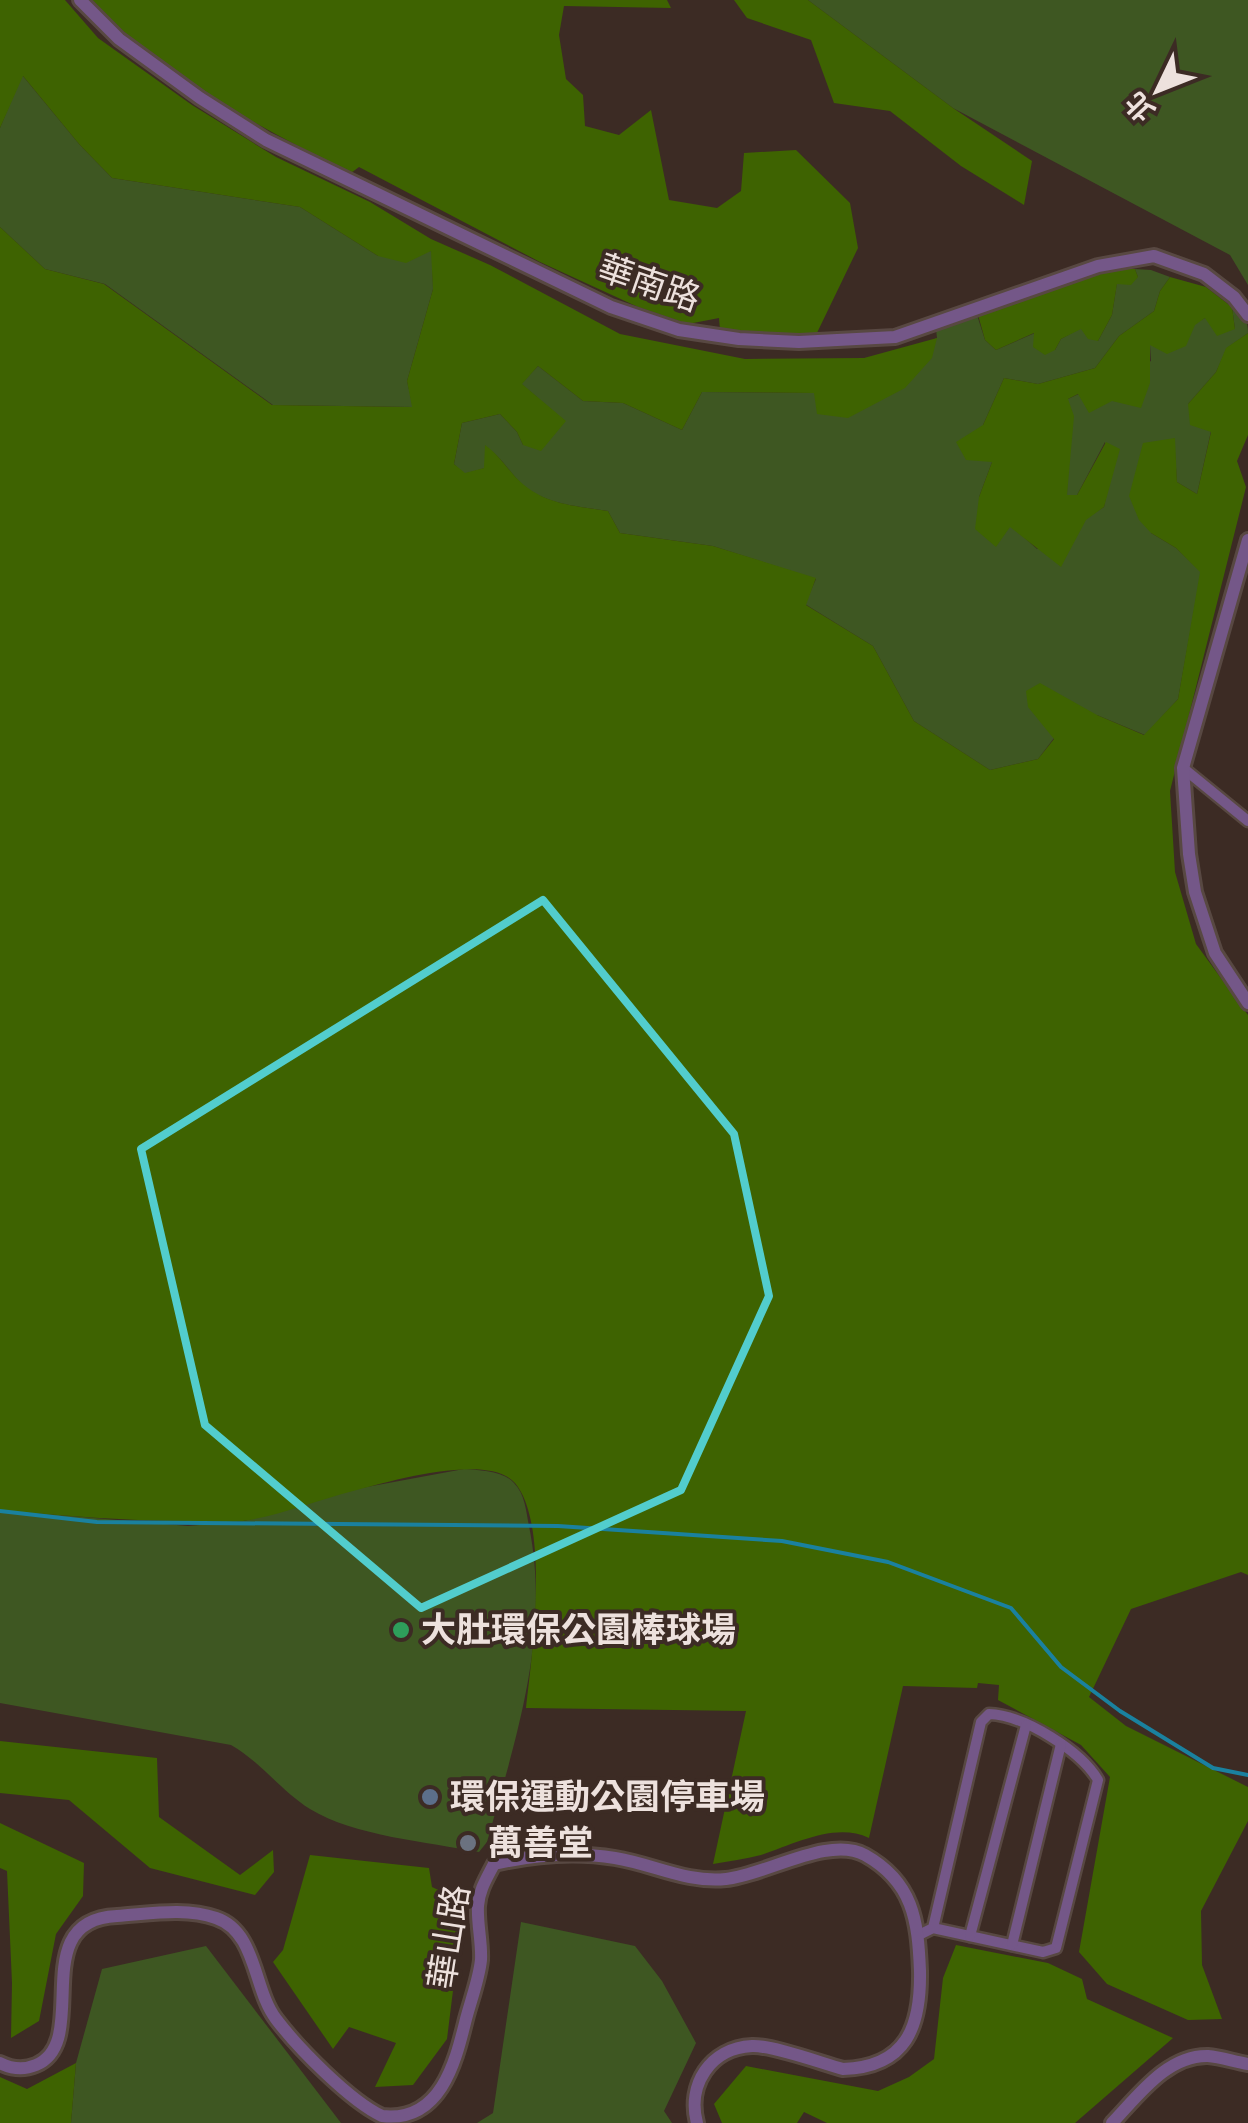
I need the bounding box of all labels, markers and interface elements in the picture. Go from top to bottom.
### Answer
north arrow [1108,40,1208,140]
text: 北 [1119,86,1161,128]
street label: 華南路 [593,248,705,319]
place label: 大肚環保公園棒球場 [421,1611,736,1650]
marker: 大肚環保公園棒球場 [390,1619,412,1641]
place label: 環保運動公園停車場 [450,1778,765,1817]
marker: 環保運動公園停車場 [419,1786,441,1808]
place label: 萬善堂 [488,1824,593,1863]
marker: 萬善堂 [457,1832,479,1854]
street label: 華山路 [422,1882,477,1992]

